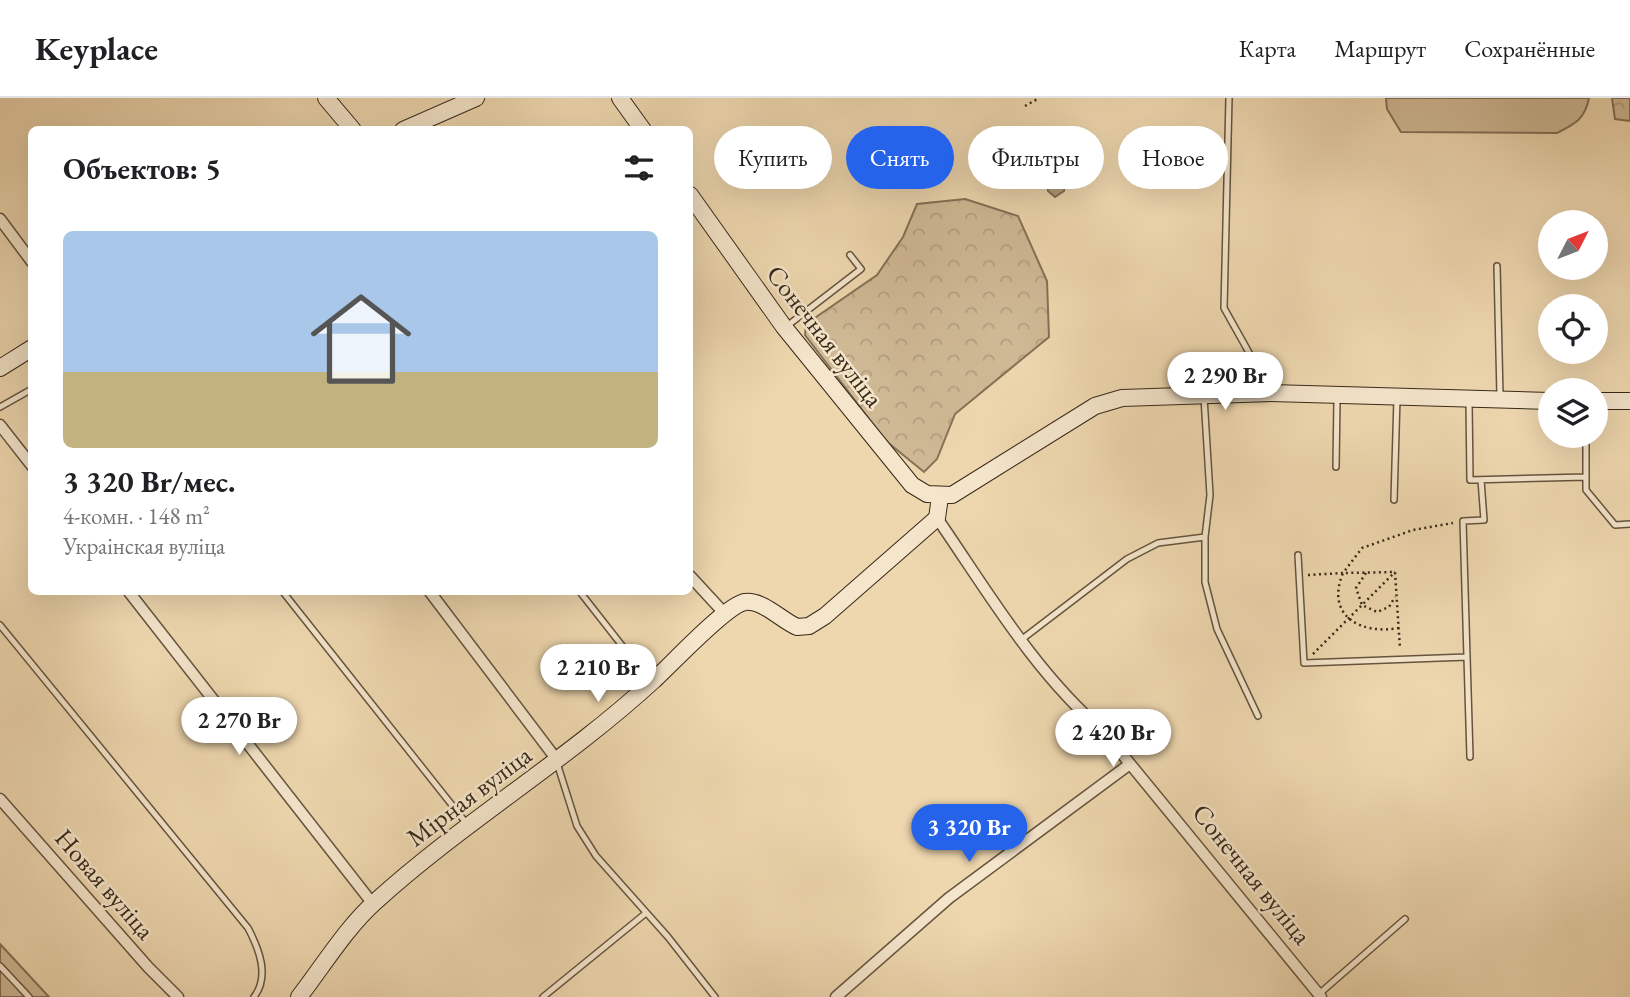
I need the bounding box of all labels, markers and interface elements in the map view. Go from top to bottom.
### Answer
text: Keyplace [35,27,158,70]
text: Карта [1239,33,1296,64]
text: Маршрут [1334,33,1426,64]
text: Сохранённые [1464,33,1595,64]
chip: Купить [714,126,832,189]
chip: Снять [846,126,954,189]
chip: Фильтры [968,126,1104,189]
chip: Новое [1118,126,1228,189]
text: Объектов: 5 [63,149,221,188]
icon: filters [620,149,658,187]
north arrow [1538,210,1608,280]
map controls [1538,210,1608,448]
street label: Сонечная вуліца [759,258,892,414]
icon: home [298,276,424,402]
button: locate [1538,294,1608,364]
pin: 2 290 Br [1153,352,1297,412]
text: 2 290 Br [1183,360,1267,390]
button: layers [1538,378,1608,448]
text: 3 320 Br/мес. [63,462,235,501]
text: 4-комн. · 148 m² [63,501,210,531]
text: Украінская вуліца [63,531,225,561]
pin: 2 210 Br [526,644,670,704]
text: 2 210 Br [556,652,640,682]
pin: 2 270 Br [167,698,311,757]
text: 2 270 Br [197,705,281,735]
pin: 2 420 Br [1041,710,1185,769]
text: 2 420 Br [1071,717,1155,747]
street label: Мірная вуліца [400,738,539,854]
street label: Сонечная вуліца [1185,797,1320,952]
pin: 3 320 Br [897,804,1041,864]
text: 3 320 Br [927,812,1011,842]
street label: Новая вуліца [48,821,163,947]

